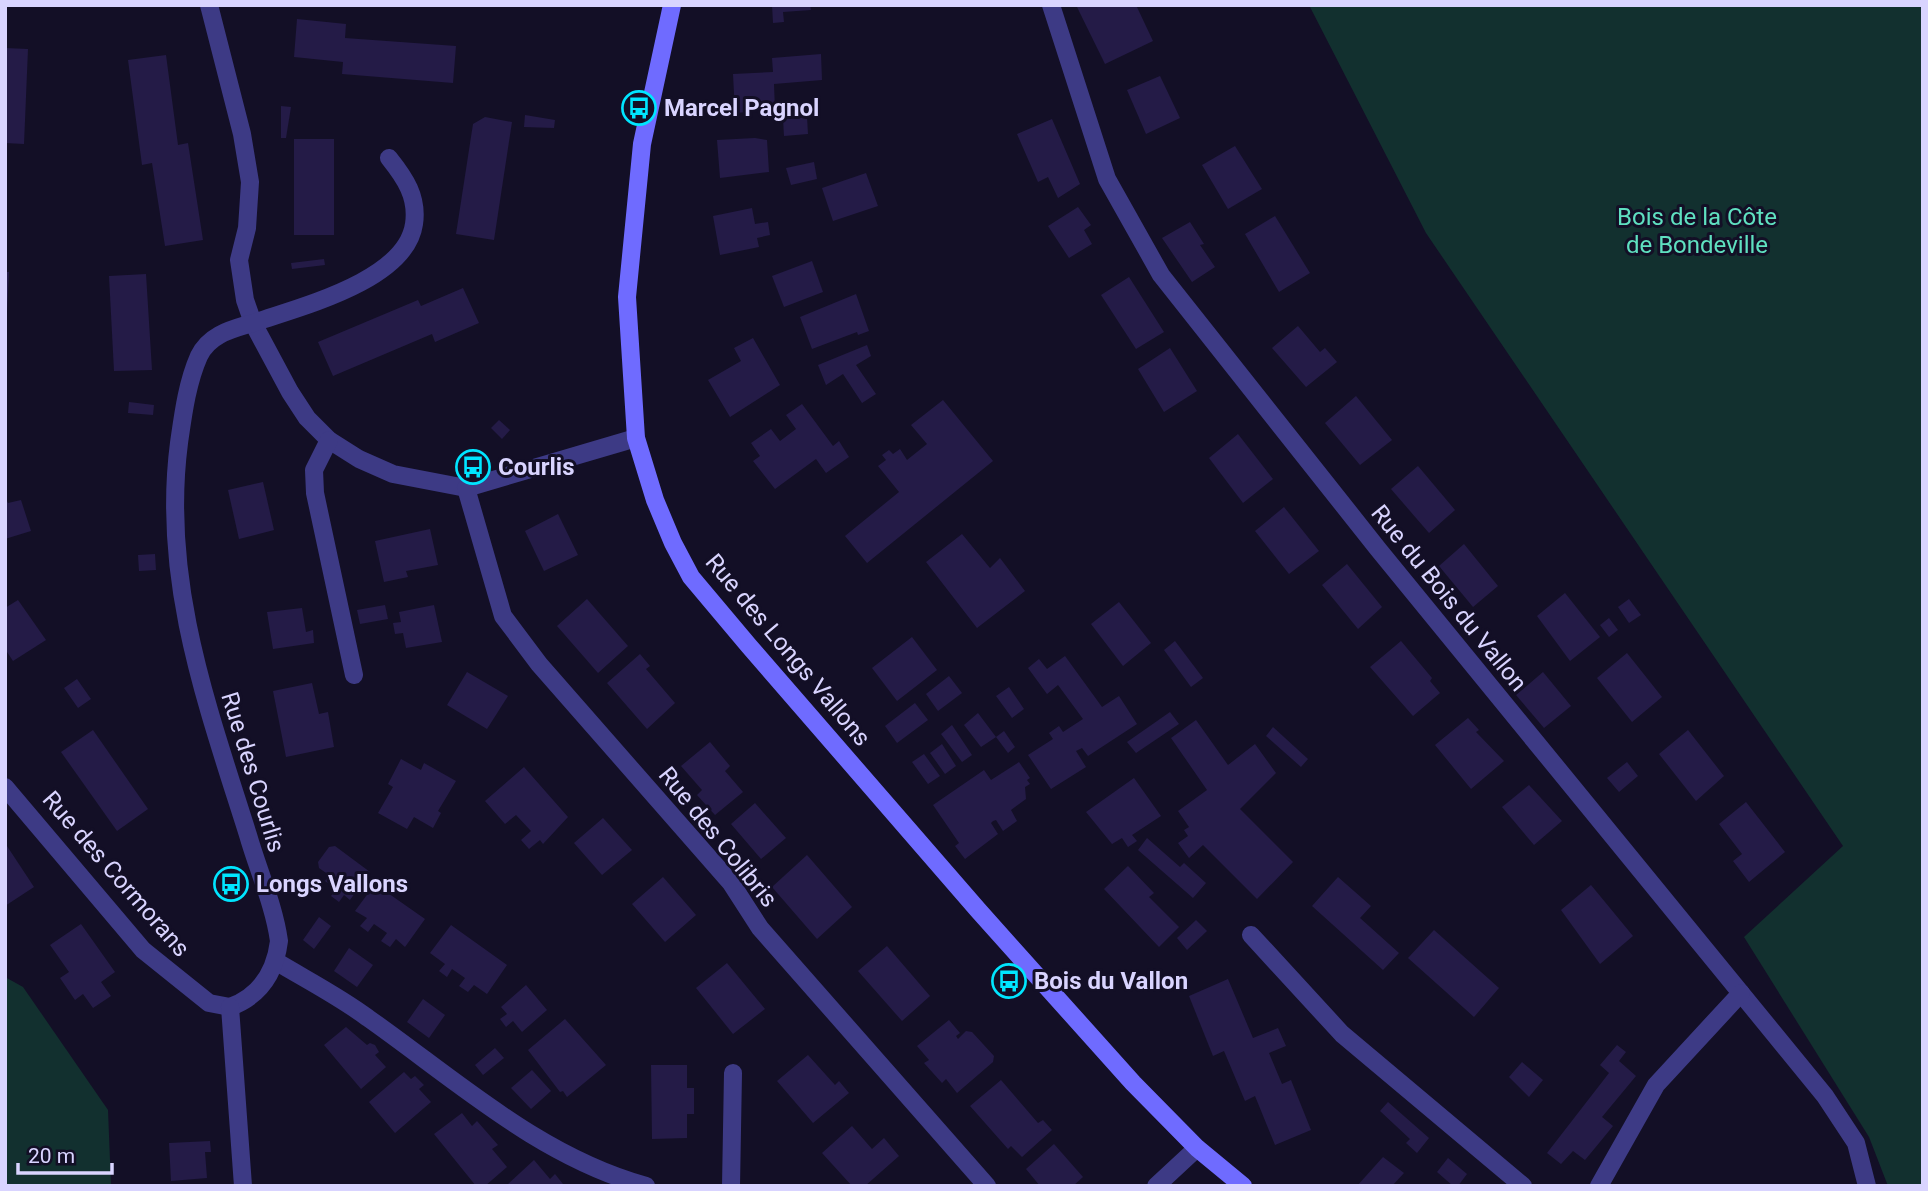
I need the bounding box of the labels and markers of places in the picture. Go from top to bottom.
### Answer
bus stop icon: Marcel Pagnol [620,89,658,127]
place label: Marcel Pagnol [664,94,819,122]
bus stop icon: Courlis [454,448,492,486]
place label: Courlis [498,453,575,481]
bus stop icon: Longs Vallons [212,865,250,903]
place label: Longs Vallons [256,870,408,898]
bus stop icon: Bois du Vallon [990,962,1028,1000]
place label: Bois du Vallon [1034,967,1188,995]

